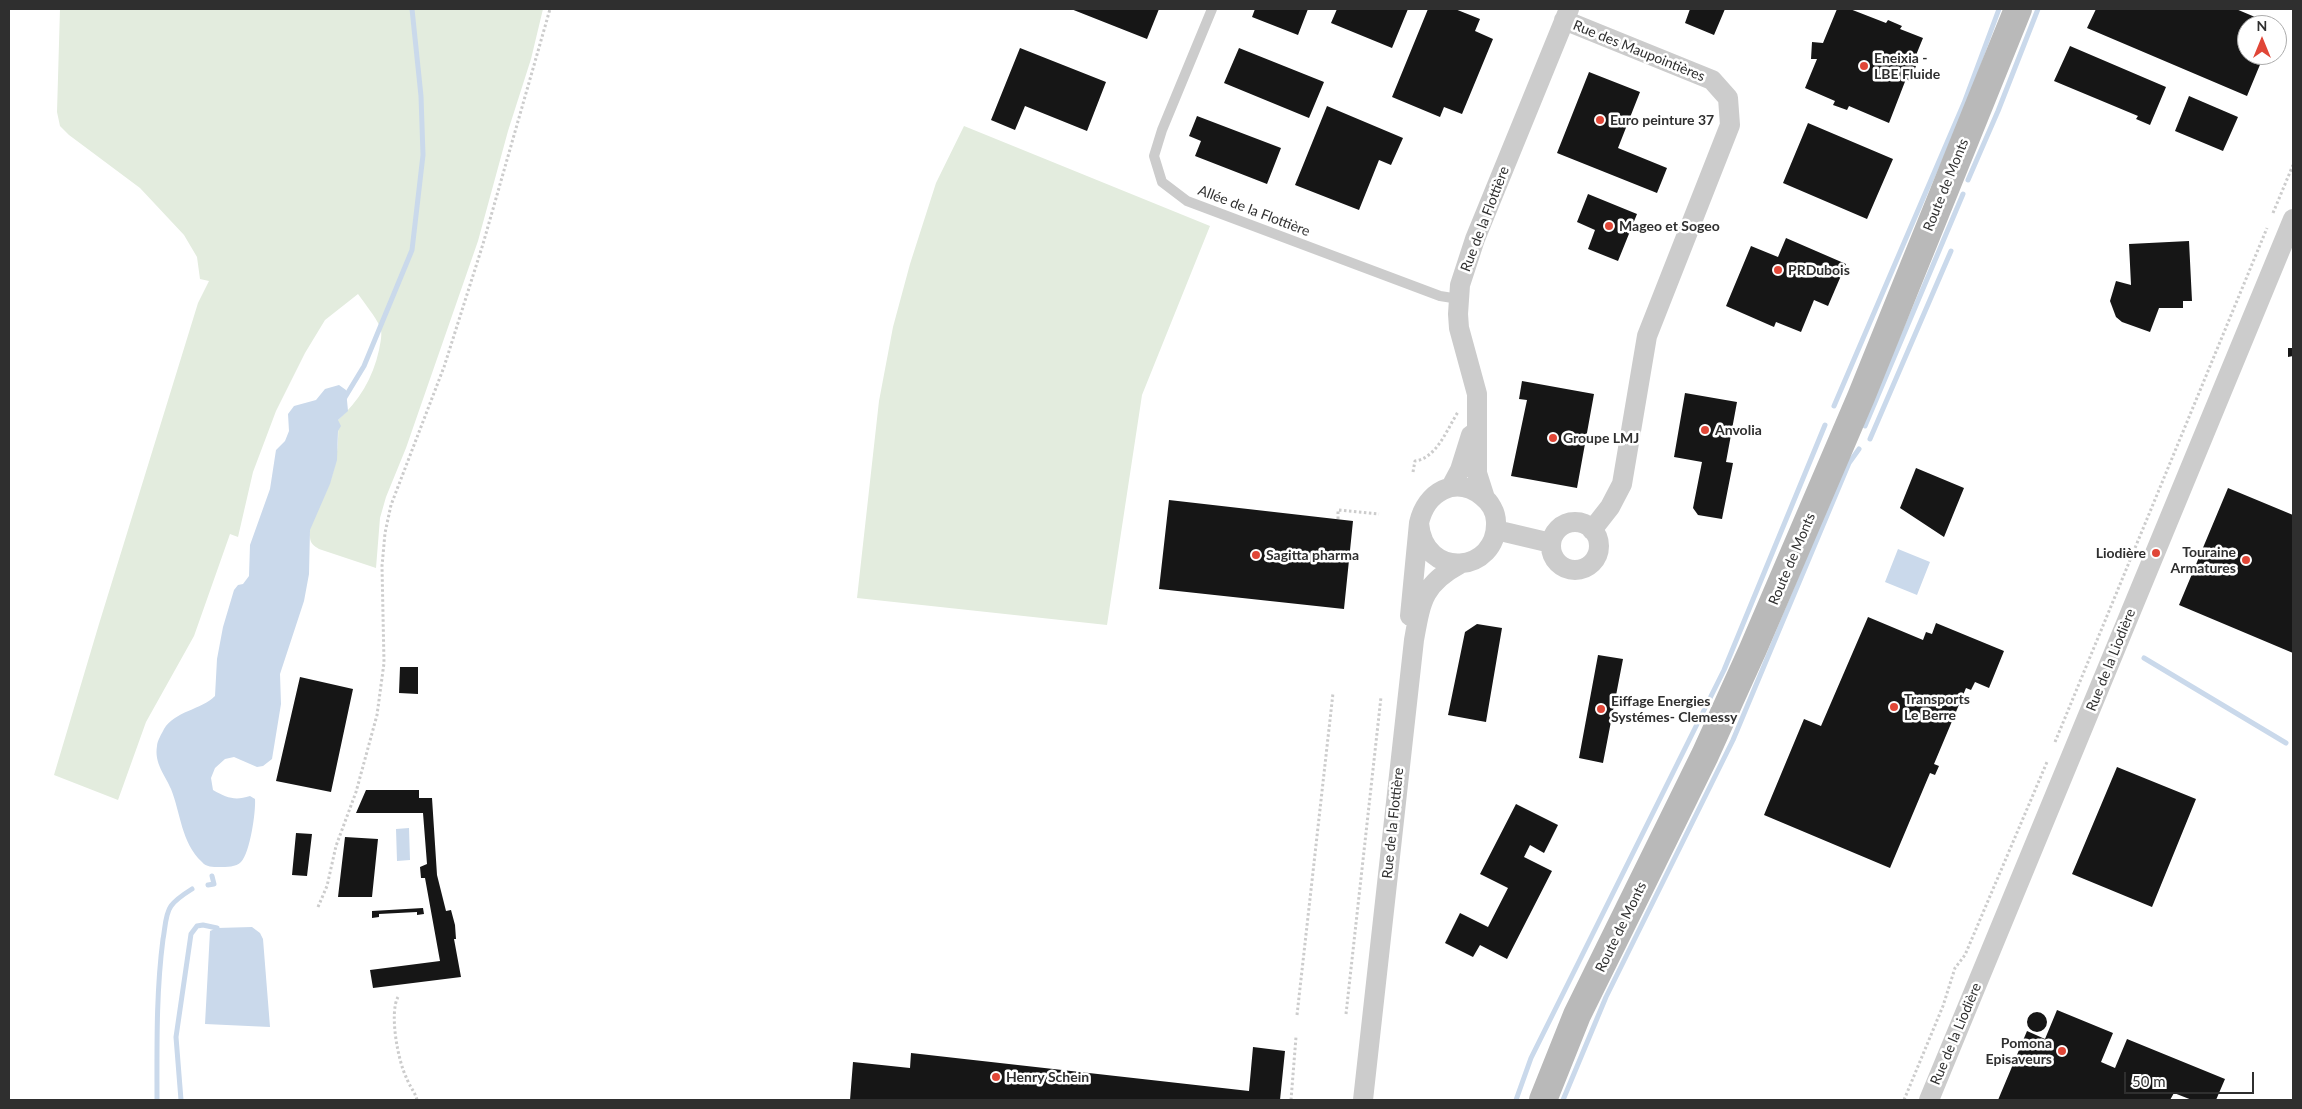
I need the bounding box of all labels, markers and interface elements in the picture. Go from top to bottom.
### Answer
north arrow [2237,15,2287,65]
street label: Rue des Maupointières [1571,17,1707,85]
text: N [2257,17,2267,34]
place label: Eneixia - LBE Fluide [1874,50,1940,82]
marker: Eneixia - LBE Fluide [1858,60,1870,72]
place label: Euro peinture 37 [1610,112,1714,128]
marker: Euro peinture 37 [1594,114,1606,126]
street label: Route de Monts [1920,136,1972,234]
street label: Rue de la Flottière [1457,164,1513,274]
street label: Allée de la Flottière [1196,182,1312,240]
place label: Mageo et Sogeo [1619,218,1720,234]
marker: Mageo et Sogeo [1603,220,1615,232]
place label: PRDubois [1788,262,1850,278]
marker: PRDubois [1772,264,1784,276]
place label: Anvolia [1715,422,1762,438]
marker: Anvolia [1699,424,1711,436]
place label: Groupe LMJ [1563,430,1639,446]
marker: Groupe LMJ [1547,432,1559,444]
street label: Route de Monts [1765,510,1819,608]
place label: Touraine Armatures [2171,544,2236,576]
place label: Liodière [2096,545,2146,561]
place label: Sagitta pharma [1266,547,1359,563]
marker: Liodière [2150,547,2162,559]
marker: Sagitta pharma [1250,549,1262,561]
marker: Touraine Armatures [2240,554,2252,566]
street label: Rue de la Liodière [2083,606,2139,714]
place label: Transports Le Berre [1904,691,1970,724]
place label: Eiffage Energies Systémes- Clemessy [1611,693,1737,726]
marker: Transports Le Berre [1888,701,1900,713]
marker: Eiffage Energies Systémes- Clemessy [1595,703,1607,715]
street label: Rue de la Flottière [1379,767,1407,879]
street label: Route de Monts [1592,879,1650,975]
street label: Rue de la Liodière [1927,980,1985,1088]
place label: Pomona Episaveurs [1986,1035,2052,1068]
marker: Pomona Episaveurs [2056,1045,2068,1057]
scale bar [2127,1062,2257,1094]
place label: Henry Schein [1006,1069,1089,1085]
marker: Henry Schein [990,1071,1002,1083]
text: 50 m [2132,1072,2166,1090]

